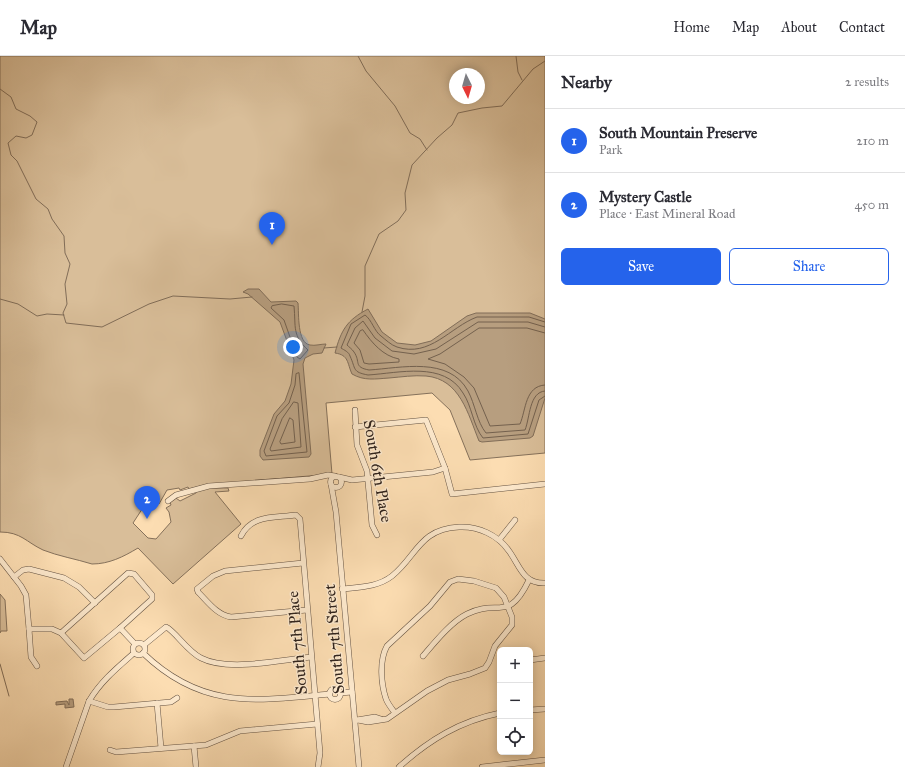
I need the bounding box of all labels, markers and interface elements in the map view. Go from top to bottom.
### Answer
text: Map [20,16,57,39]
text: Home [673,19,710,36]
text: Map [732,19,759,36]
text: About [781,19,817,36]
text: Contact [839,19,885,36]
north arrow [449,68,485,104]
text: Nearby [561,72,612,93]
text: 2 results [845,74,889,90]
text: South Mountain Preserve [599,124,757,142]
text: 1 [571,133,577,149]
text: 210 m [856,133,889,149]
text: Park [599,142,623,158]
text: Mystery Castle [599,188,692,206]
text: 2 [571,197,577,213]
text: 450 m [854,197,889,213]
text: Place · East Mineral Road [599,206,736,222]
pin: 1 [259,212,285,245]
button: Save [561,248,721,285]
button: Share [729,248,889,285]
your location [283,337,303,357]
street label: South 6th Place [360,418,396,524]
pin: 2 [134,486,160,519]
street label: South 7th Street [320,583,348,695]
street label: South 7th Place [283,590,311,696]
map controls [497,647,533,755]
button: + [497,647,533,683]
button: − [497,683,533,719]
button: locate [497,719,533,755]

